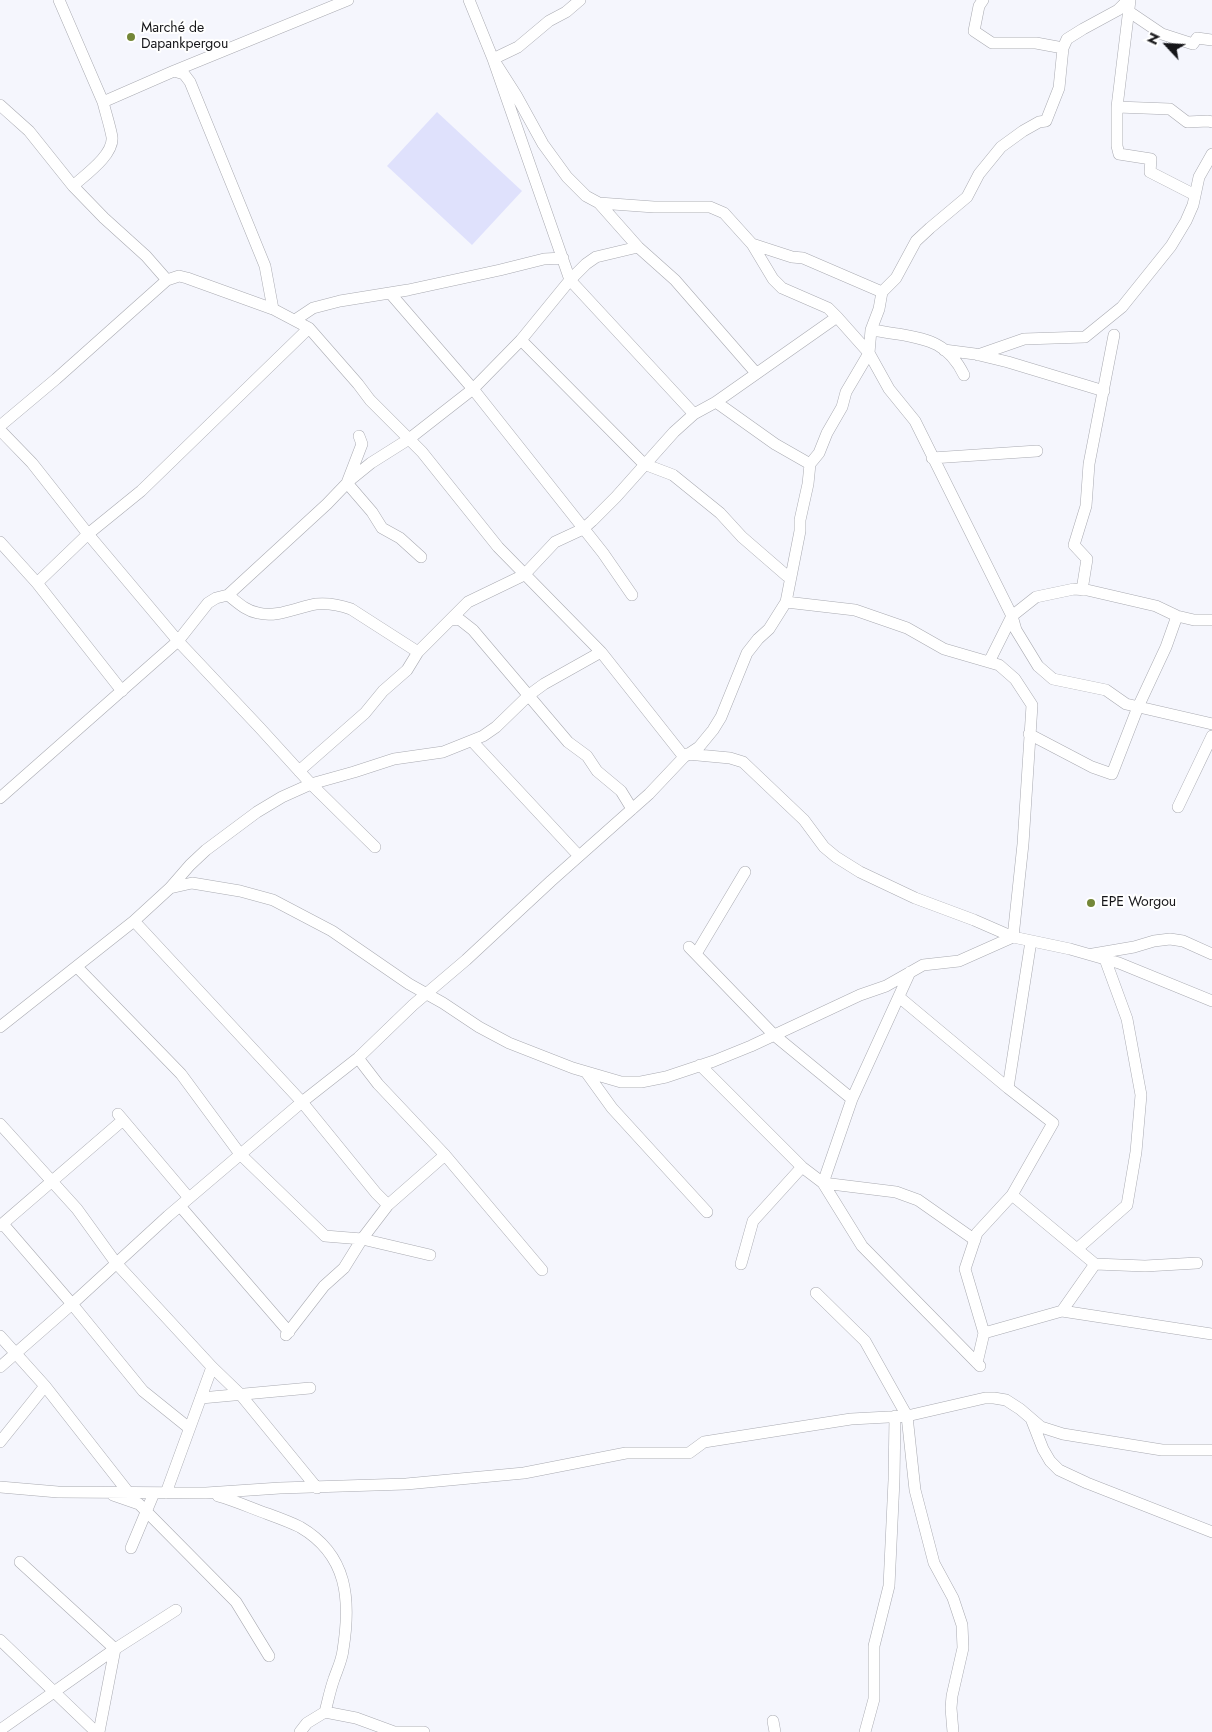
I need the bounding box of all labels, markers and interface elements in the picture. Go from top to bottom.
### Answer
north arrow [1142,20,1192,70]
place label: Marché de Dapankpergou [141,21,228,54]
text: N [1142,29,1165,48]
marker: Marché de Dapankpergou [125,31,137,43]
place label: EPE Worgou [1101,895,1176,911]
marker: EPE Worgou [1085,897,1097,909]

